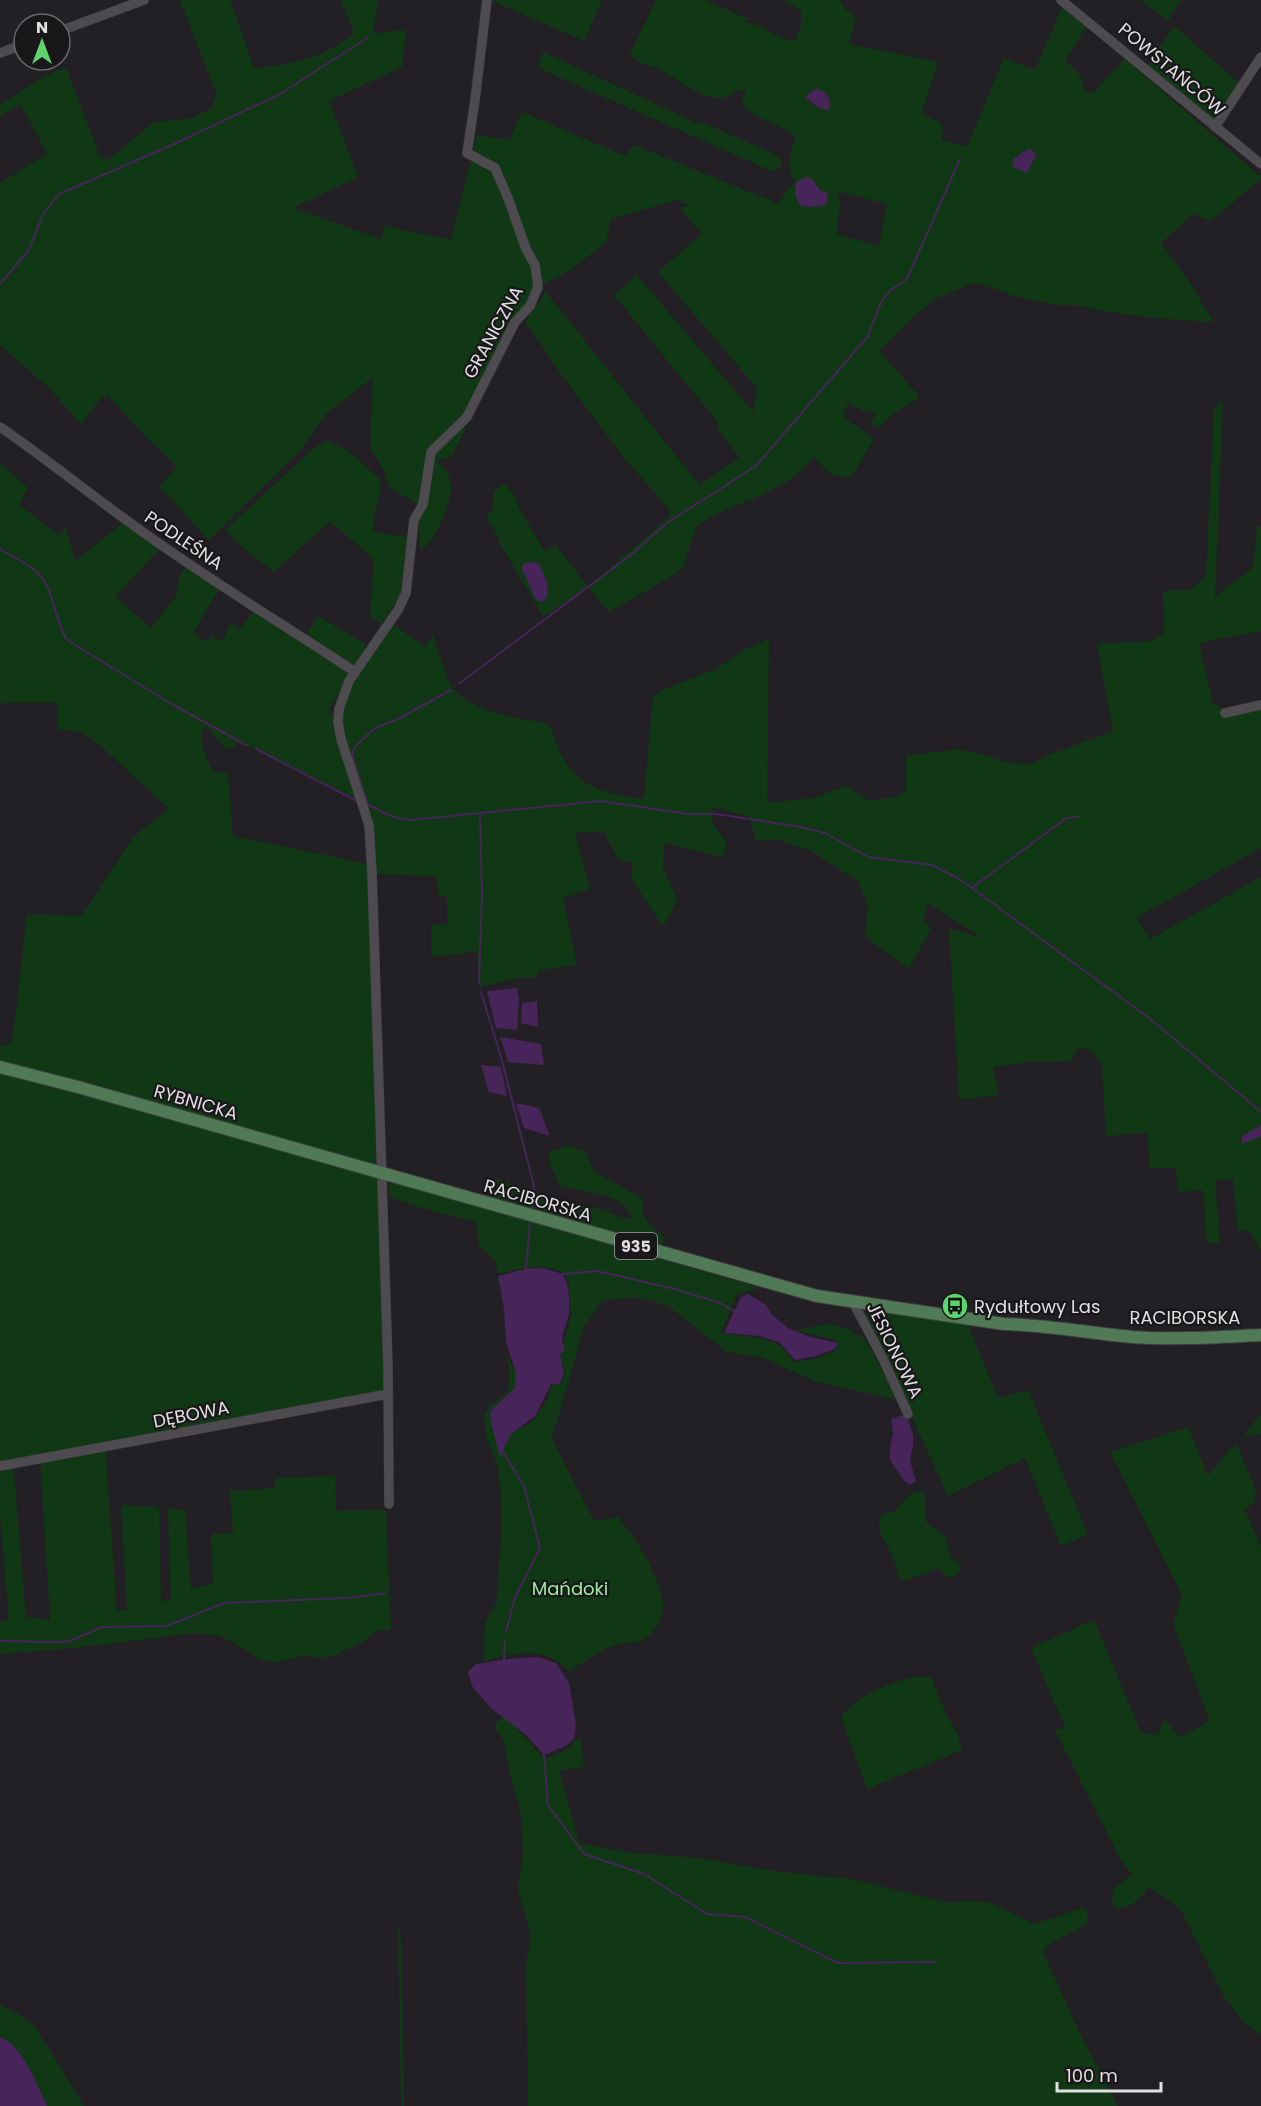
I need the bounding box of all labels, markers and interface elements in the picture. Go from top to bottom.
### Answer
north arrow [12,12,72,72]
text: N [36,16,48,39]
street label: POWSTAŃCÓW [1113,17,1231,122]
street label: GRANICZNA [457,281,529,383]
street label: PODLEŚNA [140,505,228,575]
street label: RYBNICKA [151,1078,241,1126]
street label: RACIBORSKA [481,1173,595,1227]
road number: 935 [615,1233,657,1259]
bus stop icon: Rydułtowy Las [940,1291,970,1321]
place label: Rydułtowy Las [974,1294,1100,1319]
street label: JESIONOWA [861,1298,929,1402]
street label: RACIBORSKA [1129,1305,1241,1330]
street label: DĘBOWA [151,1394,231,1434]
park label: Mańdoki [532,1576,608,1601]
scale bar [1057,2055,1160,2093]
text: 100 m [1066,2063,1118,2088]

